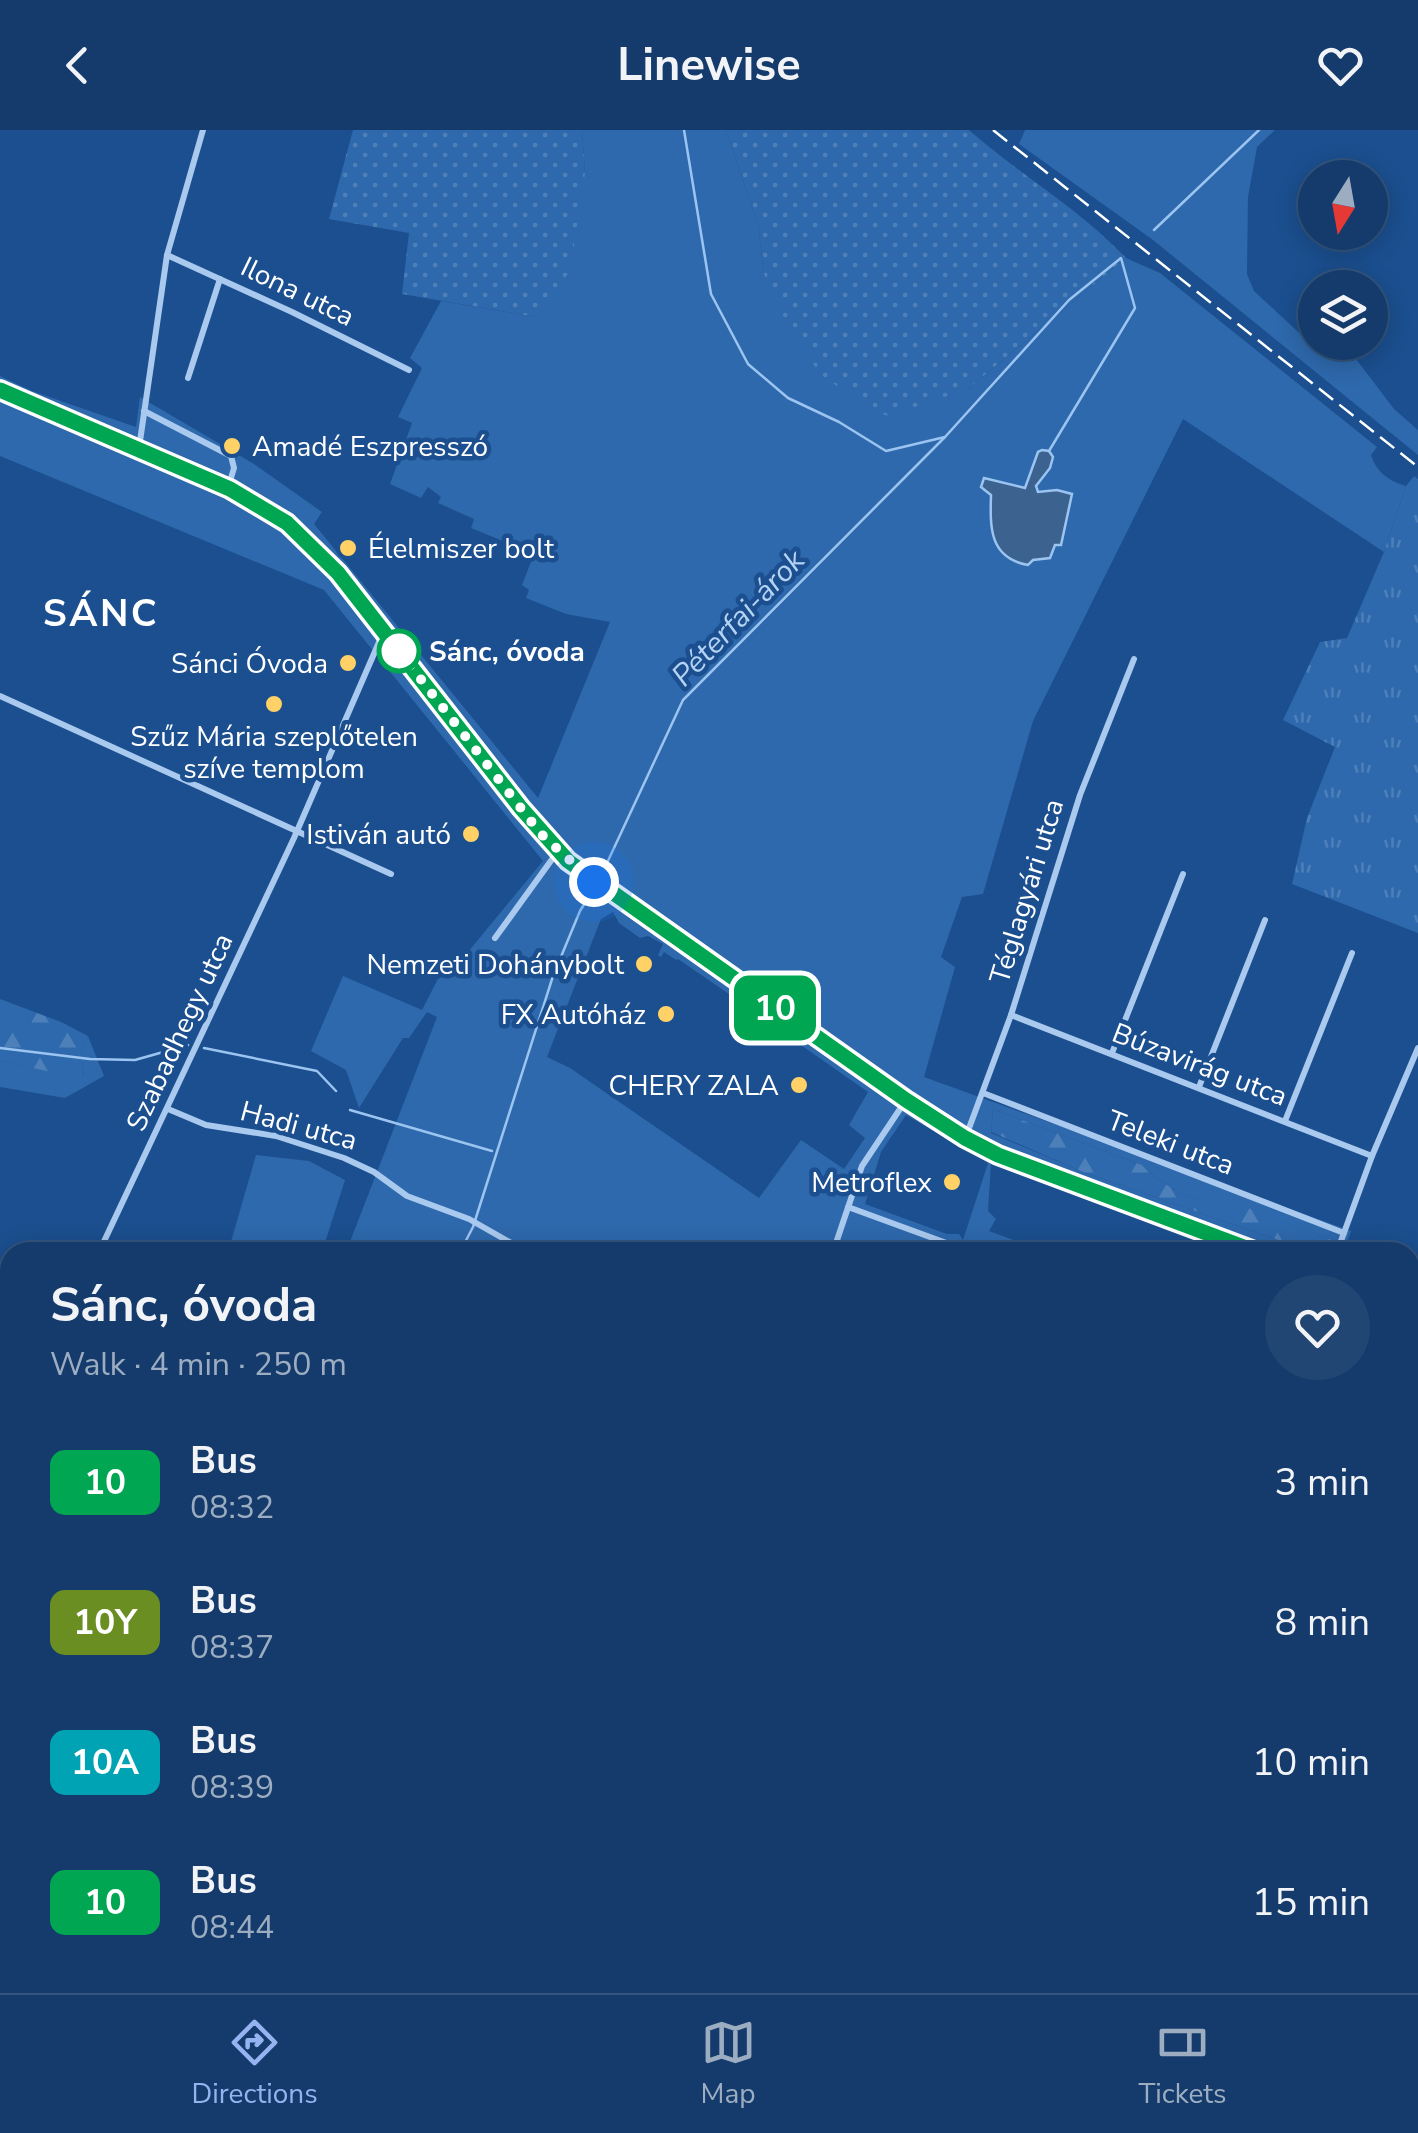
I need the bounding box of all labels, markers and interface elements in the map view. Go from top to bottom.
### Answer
text: Linewise [617,35,801,96]
icon: back [50,38,105,93]
icon: heart [1313,38,1368,93]
north arrow [1298,160,1388,250]
map controls [1298,160,1388,360]
street label: Ilona utca [234,248,361,336]
button: layers [1298,270,1388,360]
place label: Amadé Eszpresszó [252,428,488,466]
marker: Amadé Eszpresszó [221,435,243,457]
place label: Élelmiszer bolt [368,530,554,568]
marker: Élelmiszer bolt [337,537,359,559]
water label: Péterfai-árok [663,540,815,696]
district label: SÁNC [43,588,159,639]
marker: Sánc, óvoda [378,630,420,672]
place label: Sánc, óvoda [429,633,585,671]
place label: Sánci Óvoda [171,645,328,683]
marker: Sánci Óvoda [337,652,359,674]
marker: Szűz Mária szeplőtelen szíve templom [263,693,285,715]
place label: Szűz Mária szeplőtelen szíve templom [130,718,418,788]
street label: Téglagyári utca [981,794,1073,988]
place label: Istiván autó [306,816,451,854]
marker: Istiván autó [460,823,482,845]
your location [569,857,619,907]
street label: Szabadhegy utca [117,927,242,1138]
place label: Nemzeti Dohánybolt [366,946,624,984]
marker: Nemzeti Dohánybolt [633,953,655,975]
line badge: 10 [730,976,820,1040]
text: 10 [754,985,796,1032]
place label: FX Autóház [501,996,646,1034]
marker: FX Autóház [655,1003,677,1025]
street label: Búzavirág utca [1107,1014,1293,1116]
place label: CHERY ZALA [608,1067,779,1105]
marker: CHERY ZALA [788,1074,810,1096]
street label: Hadi utca [236,1092,361,1160]
street label: Teleki utca [1102,1101,1240,1185]
place label: Metroflex [811,1164,932,1202]
marker: Metroflex [941,1171,963,1193]
text: Sánc, óvoda [50,1272,317,1338]
button: heart [1265,1275,1370,1380]
text: Walk · 4 min · 250 m [50,1343,347,1386]
text: Bus [190,1435,257,1486]
text: 3 min [1275,1457,1370,1508]
text: 10 [84,1459,126,1506]
text: 08:32 [190,1486,274,1529]
text: Bus [190,1575,257,1626]
text: 8 min [1275,1597,1370,1648]
text: 10Y [73,1599,137,1646]
text: 08:37 [190,1626,274,1669]
text: Bus [190,1715,257,1766]
text: 10 min [1252,1737,1370,1788]
text: 10A [71,1739,139,1786]
text: 08:39 [190,1766,274,1809]
text: Bus [190,1855,257,1906]
text: 15 min [1252,1877,1370,1928]
text: 10 [84,1879,126,1926]
text: 08:44 [190,1906,274,1949]
tab: Directions [191,2015,318,2113]
tab: Map [701,2015,756,2113]
tab: Tickets [1138,2015,1227,2113]

